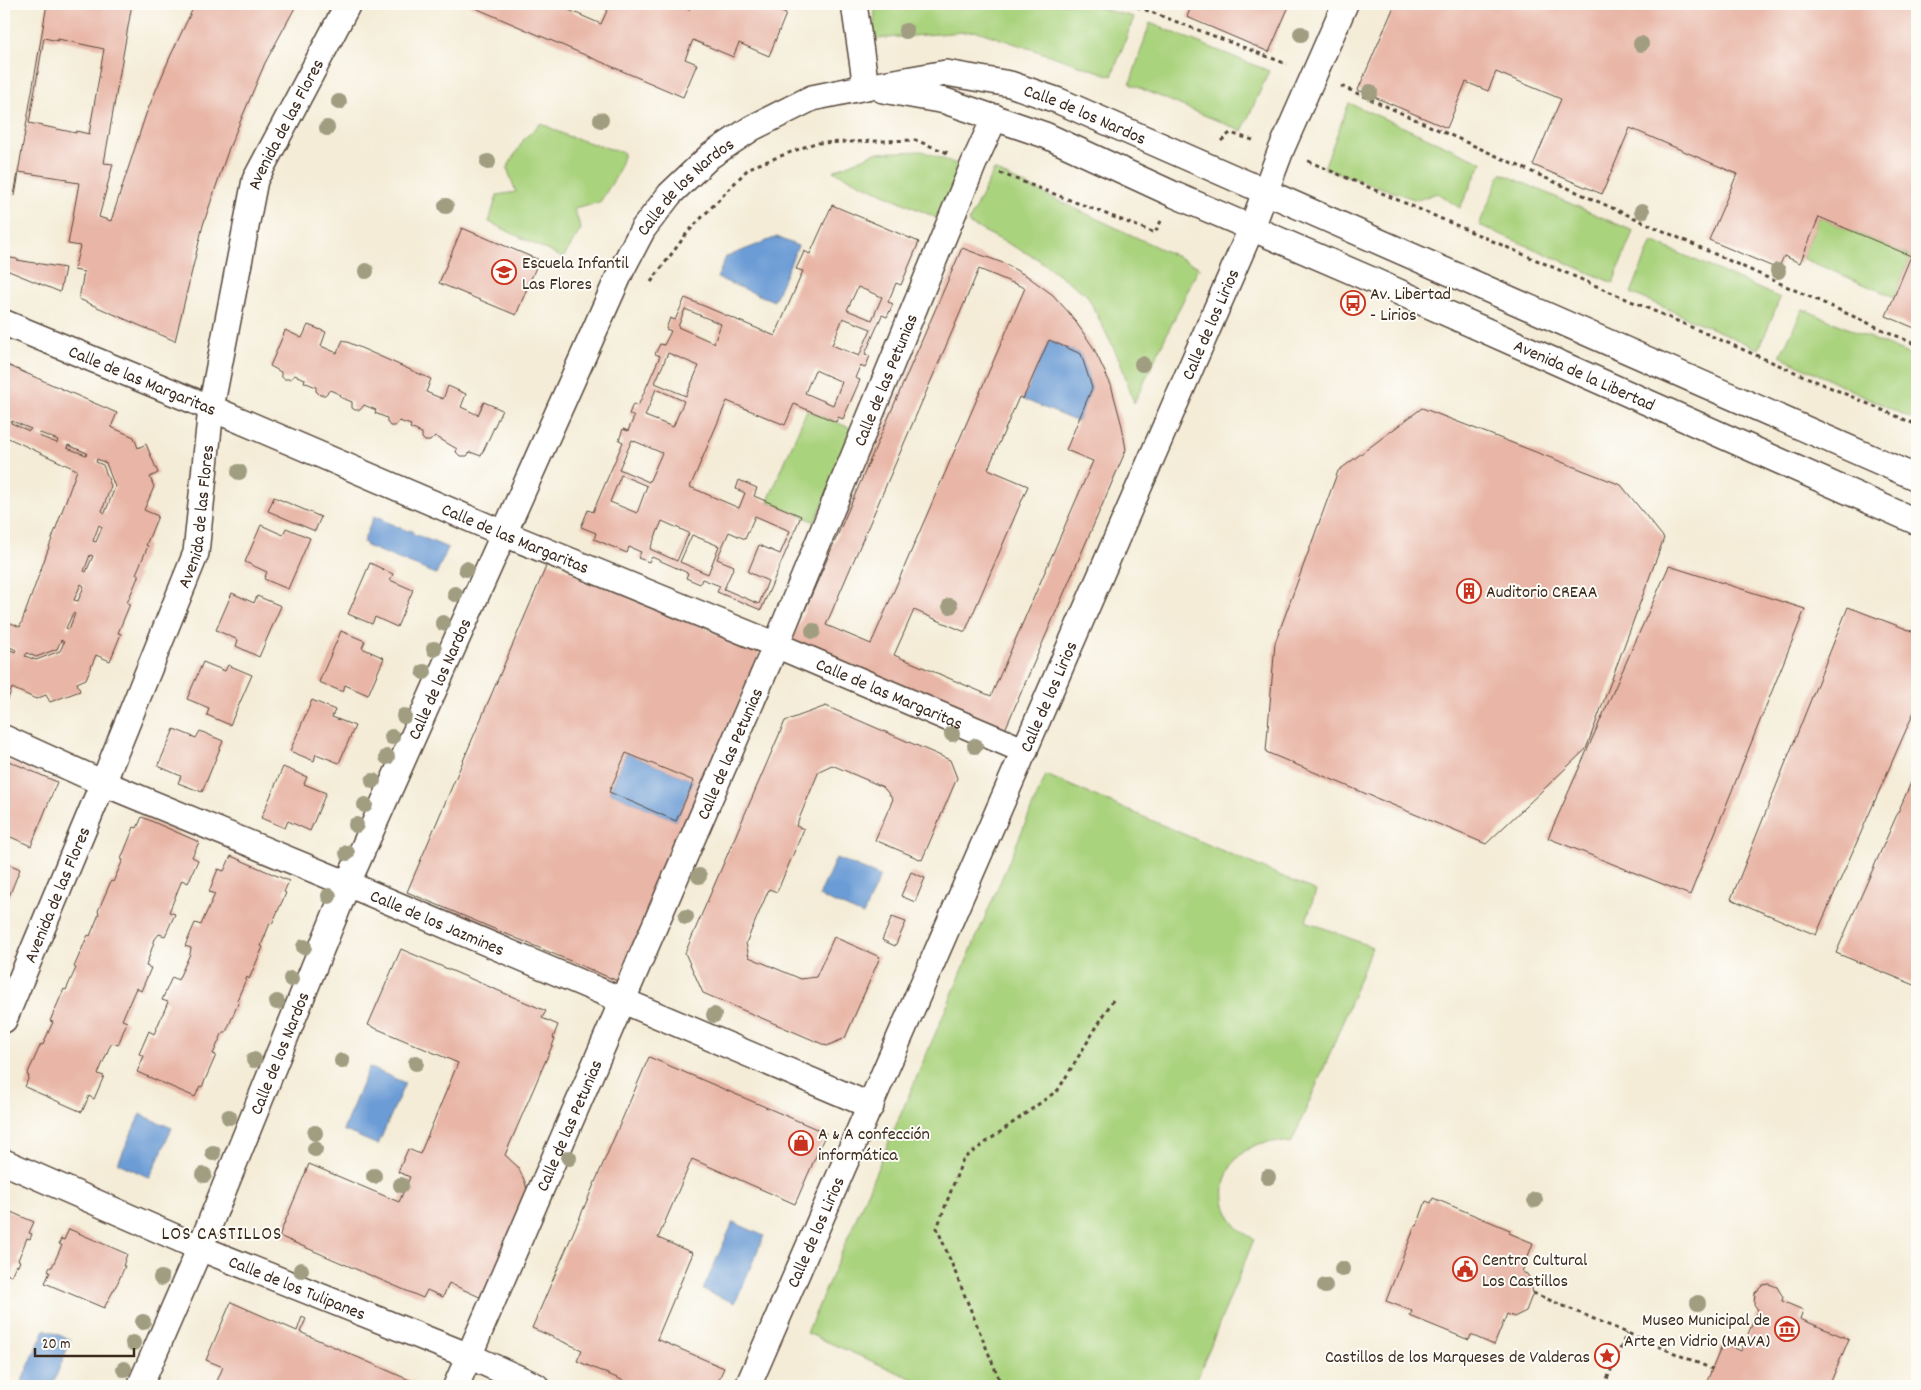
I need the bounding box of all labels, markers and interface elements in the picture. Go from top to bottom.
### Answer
street label: Avenida de las Flores [243,55,332,192]
street label: Calle de los Nardos [1020,80,1149,153]
street label: Calle de los Nardos [632,133,740,241]
place label: Escuela Infantil Las Flores [522,252,629,298]
school or university icon: Escuela Infantil Las Flores [491,259,517,285]
street label: Calle de los Lirios [1177,266,1247,385]
place label: Av. Libertad - Lirios [1370,283,1451,329]
bus stop icon: Av. Libertad - Lirios [1340,290,1366,316]
street label: Calle de las Petunias [849,311,926,451]
street label: Avenida de la Libertad [1509,335,1658,419]
street label: Calle de las Margaritas [64,341,220,424]
street label: Avenida de las Flores [173,444,222,593]
street label: Calle de las Margaritas [437,498,592,582]
building icon: Auditorio CREAA [1456,578,1482,604]
place label: Auditorio CREAA [1486,581,1598,606]
street label: Calle de los Nardos [403,615,479,744]
street label: Calle de los Lirios [1015,638,1085,757]
street label: Calle de las Margaritas [811,653,966,738]
street label: Calle de las Petunias [692,685,771,824]
street label: Avenida de las Flores [19,824,98,967]
street label: Calle de los Jazmines [365,885,508,964]
street label: Calle de los Nardos [245,989,318,1119]
street label: Calle de las Petunias [531,1057,610,1196]
place label: A & A confección informática [818,1123,930,1169]
shop icon: A & A confección informática [788,1130,814,1156]
street label: Calle de los Lirios [782,1173,852,1292]
district label: LOS CASTILLOS [162,1222,282,1249]
place label: Centro Cultural Los Castillos [1482,1249,1588,1295]
street label: Calle de los Tulipanes [224,1251,369,1328]
public building icon: Centro Cultural Los Castillos [1452,1256,1478,1282]
place label: Museo Municipal de Arte en Vidrio (MAVA) [1624,1309,1770,1355]
museum icon: Museo Municipal de Arte en Vidrio (MAVA) [1774,1316,1800,1342]
scale bar [35,1325,134,1357]
text: 20 m [42,1334,70,1356]
place icon: Castillos de los Marqueses de Valderas [1594,1343,1620,1369]
place label: Castillos de los Marqueses de Valderas [1325,1346,1590,1371]

